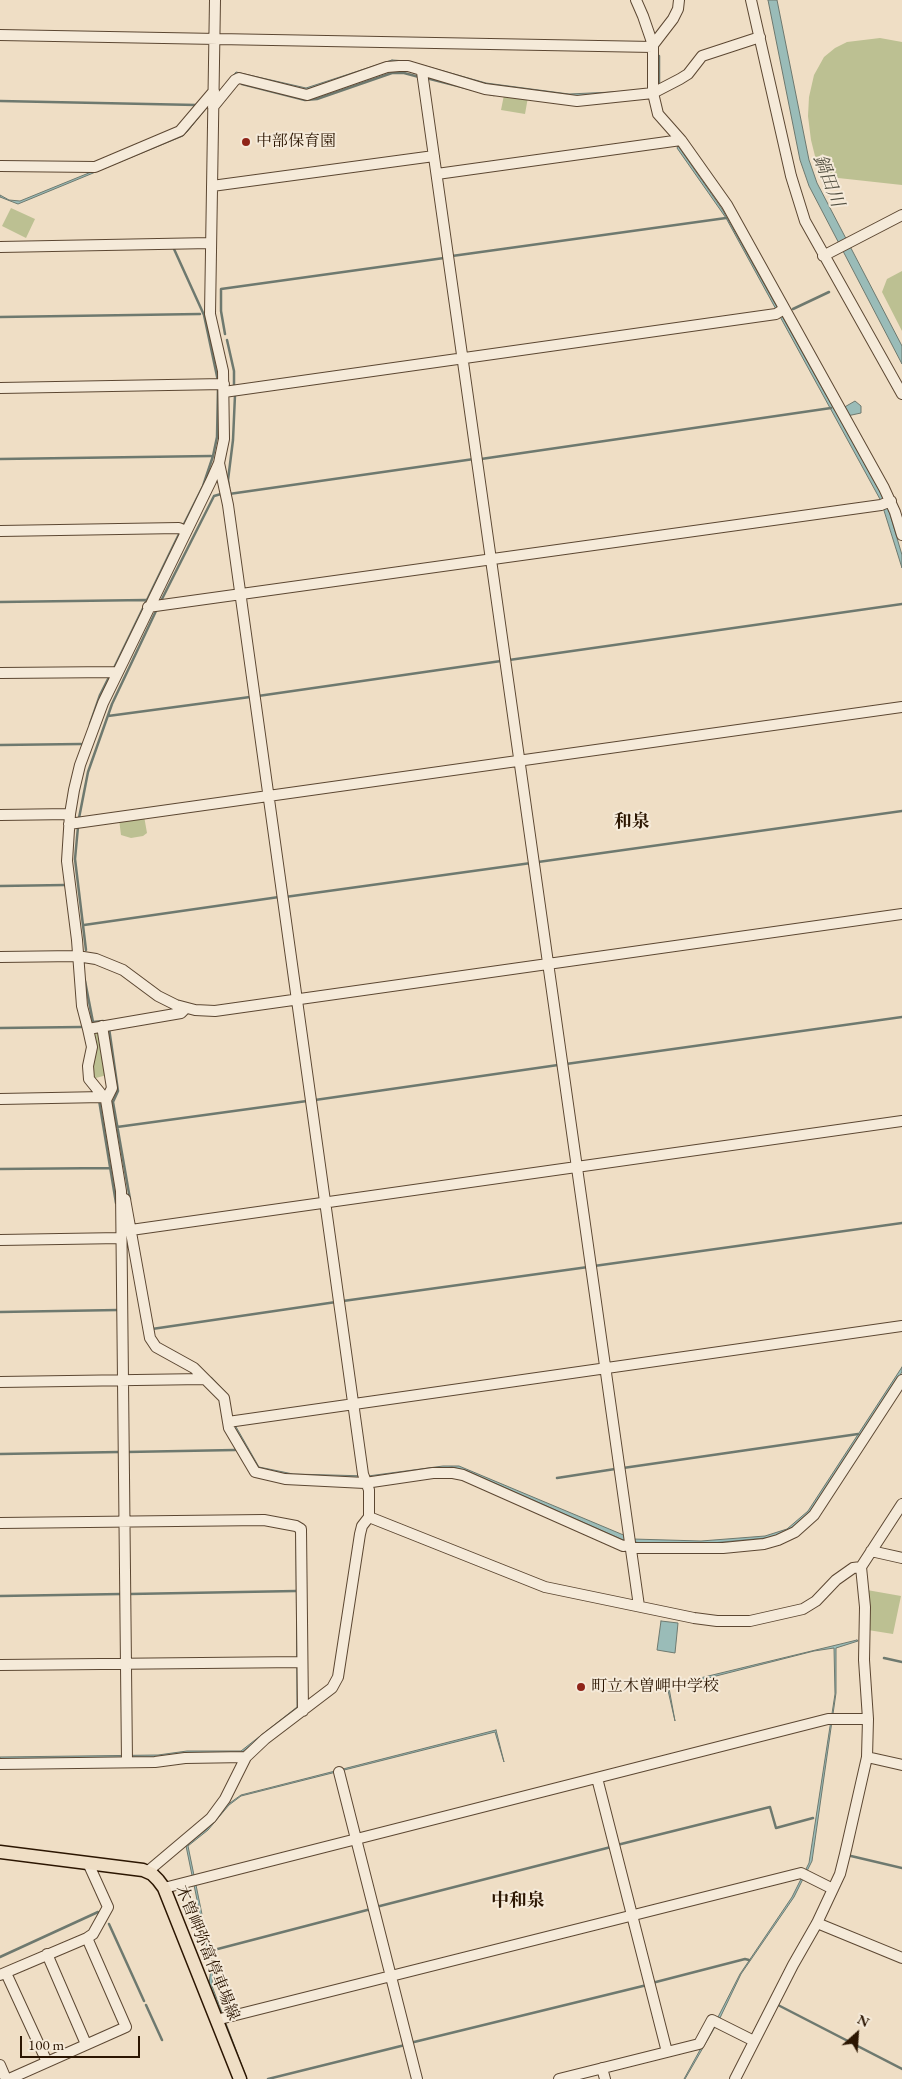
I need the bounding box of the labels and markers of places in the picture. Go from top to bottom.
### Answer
place label: 中部保育園 [256,132,336,152]
marker: 中部保育園 [240,136,252,148]
place label: 町立木曽岬中学校 [591,1677,719,1697]
marker: 町立木曽岬中学校 [575,1681,587,1693]

